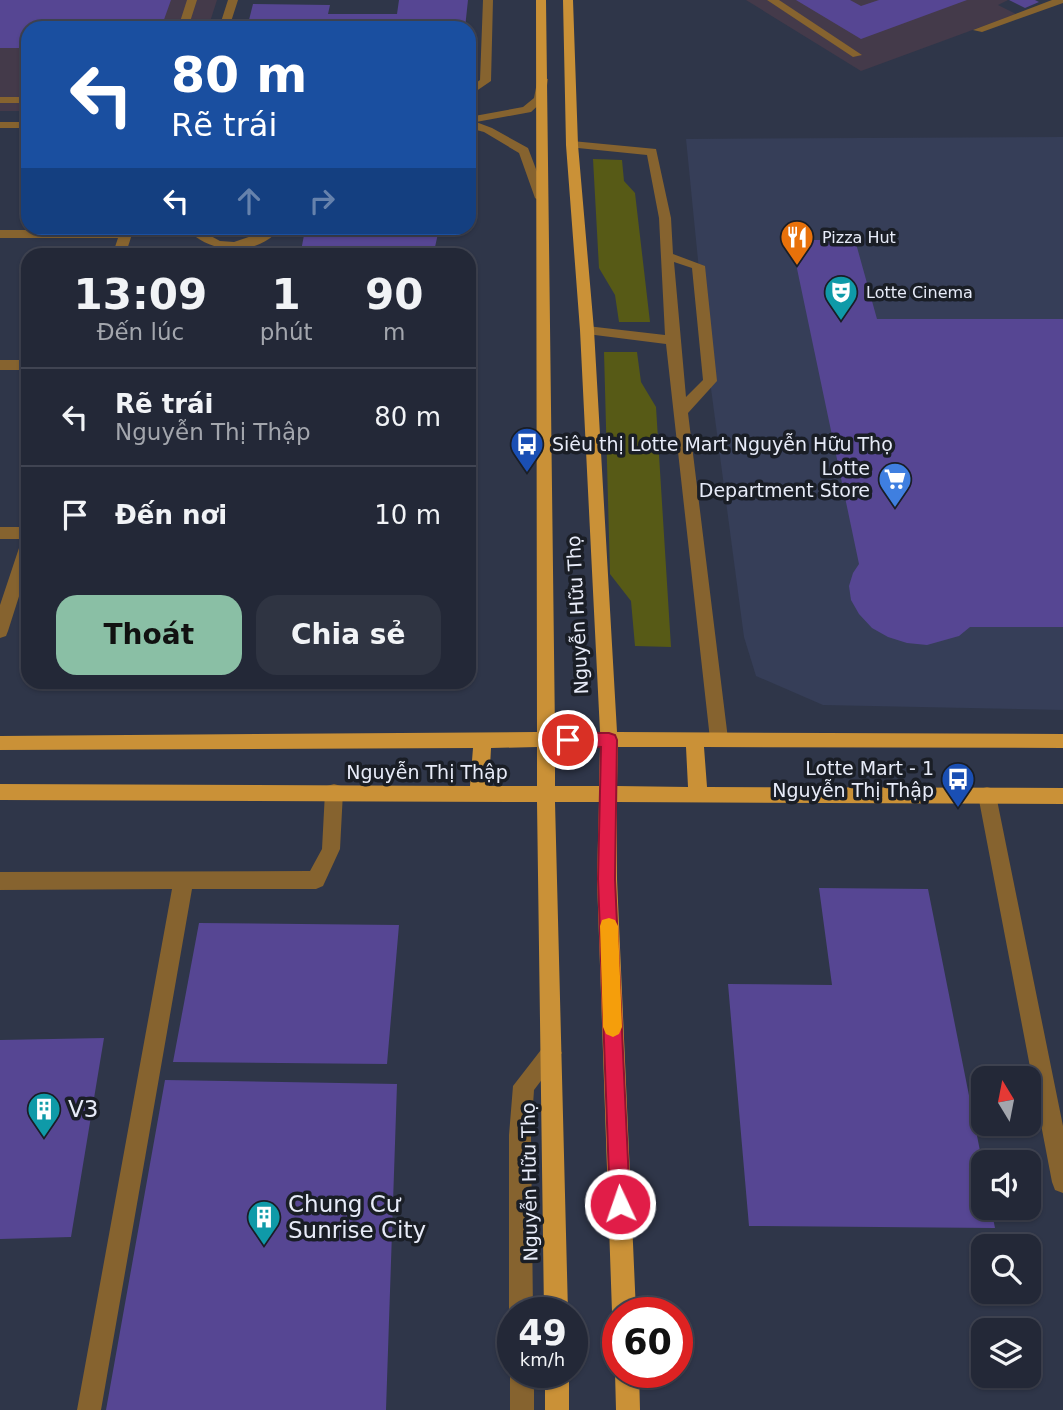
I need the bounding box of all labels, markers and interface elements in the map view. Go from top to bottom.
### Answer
text: 80 m [171,47,307,104]
icon: left [56,49,147,140]
text: Rẽ trái [171,106,277,144]
icon: left [157,182,195,220]
icon: ahead [230,182,268,220]
icon: right [303,182,341,220]
restaurant icon: Pizza Hut [778,218,816,267]
place label: Pizza Hut [822,228,896,247]
text: 13:09 [74,270,207,319]
text: 1 [272,270,301,319]
text: 90 [365,270,423,319]
theatre icon: Lotte Cinema [822,273,860,322]
place label: Lotte Cinema [866,283,973,302]
text: Đến lúc [97,319,184,345]
text: phút [260,319,313,345]
text: m [383,319,405,345]
text: Rẽ trái [115,389,213,419]
icon: left [56,398,94,436]
text: 80 m [374,402,441,432]
text: Nguyễn Thị Thập [115,419,311,445]
bus stop icon: Siêu thị Lotte Mart Nguyễn Hữu Thọ [508,425,546,474]
place label: Siêu thị Lotte Mart Nguyễn Hữu Thọ [552,433,893,455]
place label: Lotte Department Store [699,457,870,501]
supermarket icon: Lotte Department Store [876,460,914,509]
icon: arrive [56,496,94,534]
text: Đến nơi [115,500,227,530]
text: 10 m [374,500,441,530]
street label: Nguyễn Hữu Thọ [562,535,592,695]
button: Thoát [56,595,242,675]
button: Chia sẻ [256,595,441,675]
pin [538,710,598,770]
icon: arrive [549,721,587,759]
place label: Lotte Mart - 1 Nguyễn Thị Thập [772,757,934,801]
bus stop icon: Lotte Mart - 1 Nguyễn Thị Thập [939,760,977,809]
street label: Nguyễn Thị Thập [346,761,508,783]
north arrow [971,1066,1041,1136]
map controls [971,1066,1041,1388]
building icon: V3 [25,1090,63,1139]
place label: V3 [68,1096,98,1122]
street label: Nguyễn Hữu Thọ [517,1102,541,1262]
button: sound [971,1150,1041,1220]
position arrow [583,1167,657,1241]
place label: Chung Cư Sunrise City [288,1191,426,1243]
building icon: Chung Cư Sunrise City [245,1198,283,1247]
button: search [971,1234,1041,1304]
speed limit sign: 60 [602,1297,693,1388]
text: 49 [518,1313,567,1353]
button: layers [971,1318,1041,1388]
text: km/h [520,1349,565,1370]

